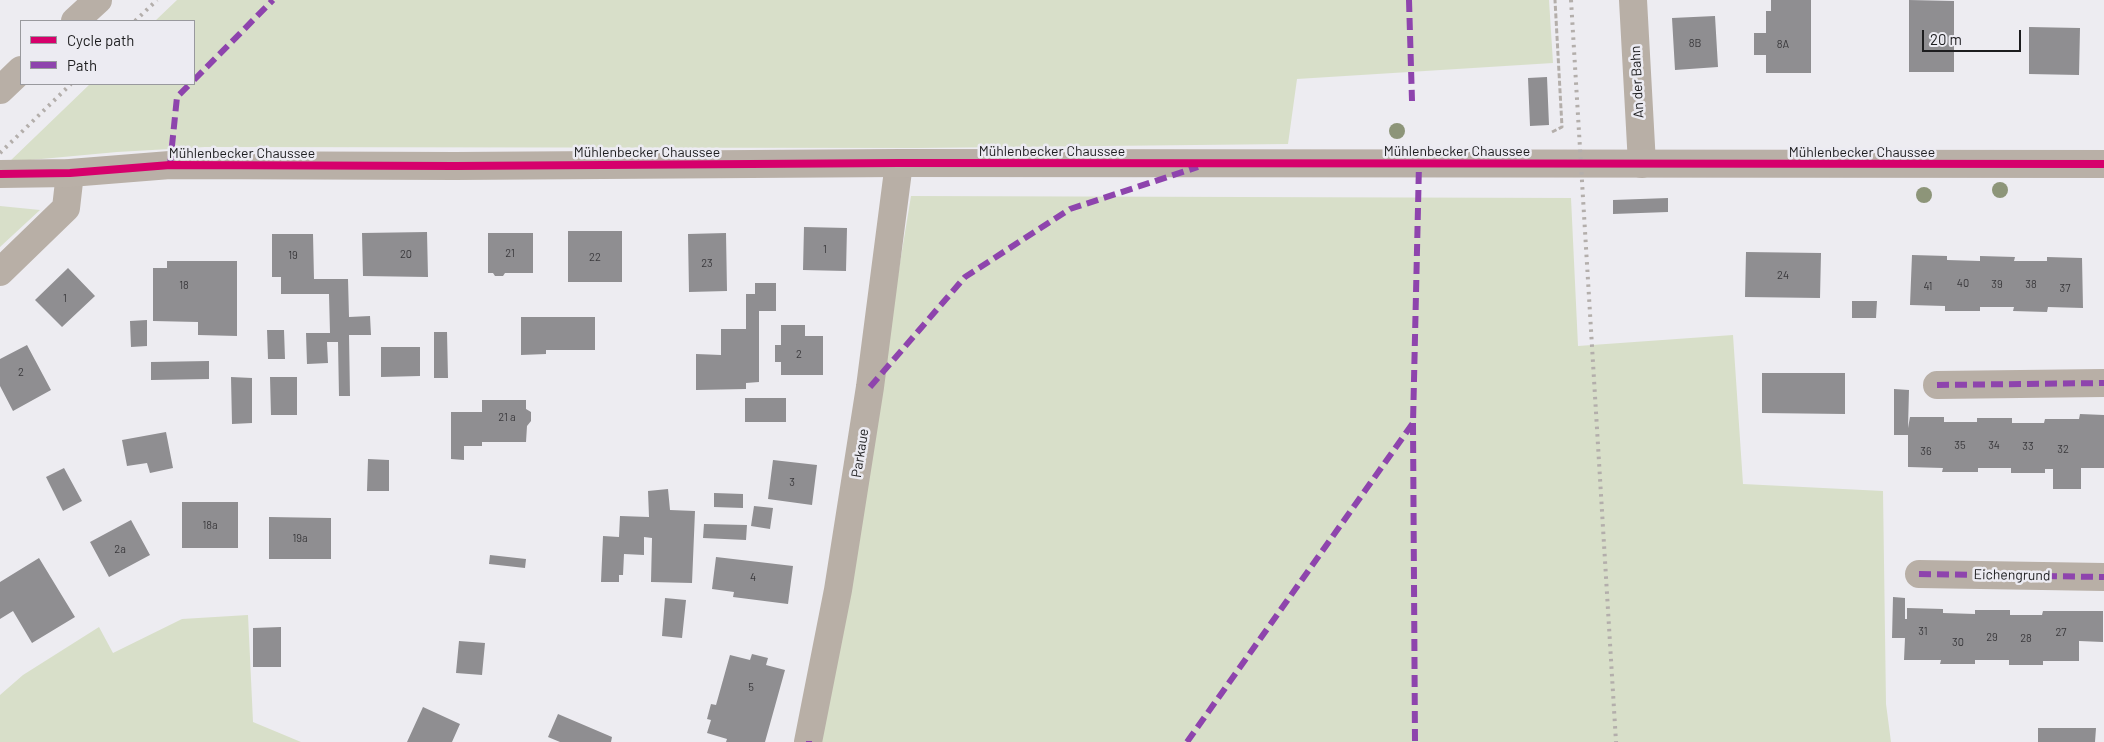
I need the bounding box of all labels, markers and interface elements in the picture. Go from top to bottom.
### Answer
legend [20,20,195,85]
scale bar [1924,20,2023,52]
text: 20 m [1930,30,1962,48]
text: Cycle path [67,31,134,49]
house number: 8B [1689,36,1701,50]
house number: 8A [1777,37,1789,51]
street label: An der Bahn [1627,45,1647,119]
text: Path [67,56,97,74]
street label: Mühlenbecker Chaussee [979,143,1125,159]
street label: Mühlenbecker Chaussee [1384,143,1530,159]
street label: Mühlenbecker Chaussee [574,144,720,160]
street label: Mühlenbecker Chaussee [1789,144,1935,160]
street label: Mühlenbecker Chaussee [169,145,315,161]
house number: 1 [823,242,827,256]
house number: 21 [505,246,515,260]
house number: 20 [400,247,412,261]
house number: 19 [288,248,298,262]
house number: 22 [589,250,601,264]
house number: 23 [701,256,713,270]
house number: 24 [1777,268,1789,282]
house number: 40 [1957,276,1969,290]
house number: 39 [1991,277,2003,291]
house number: 38 [2025,277,2037,291]
house number: 18 [179,278,189,292]
house number: 41 [1924,279,1932,293]
house number: 37 [2060,281,2070,295]
house number: 1 [63,291,67,305]
house number: 2 [796,347,802,361]
house number: 2 [18,365,24,379]
house number: 21 a [498,410,516,424]
street label: Parkaue [848,427,872,479]
house number: 35 [1954,438,1966,452]
house number: 34 [1988,438,2000,452]
house number: 33 [2022,439,2034,453]
house number: 32 [2057,442,2069,456]
house number: 36 [1920,444,1932,458]
house number: 3 [789,475,795,489]
house number: 18a [202,518,218,532]
house number: 19a [292,531,308,545]
house number: 2a [114,542,126,556]
street label: Eichengrund [1973,566,2051,584]
house number: 4 [750,570,756,584]
house number: 31 [1918,624,1928,638]
house number: 27 [2055,625,2067,639]
house number: 29 [1986,630,1998,644]
house number: 28 [2020,631,2032,645]
house number: 30 [1952,635,1964,649]
house number: 5 [748,680,754,694]

